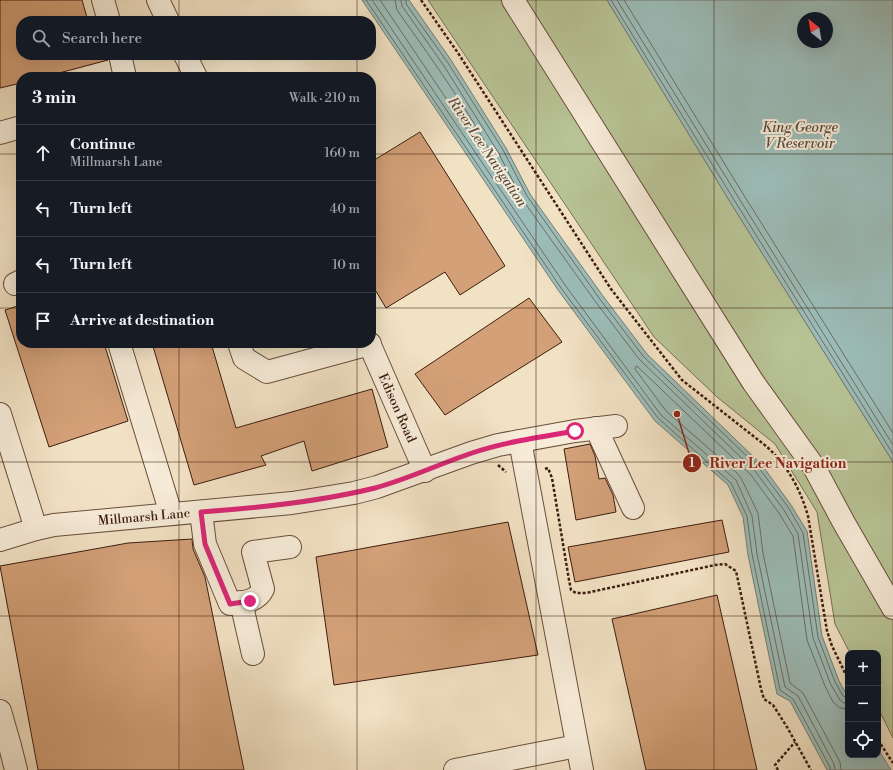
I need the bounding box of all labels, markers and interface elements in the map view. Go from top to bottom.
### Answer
north arrow [797,12,833,48]
search box [16,16,376,60]
icon: search [30,27,52,49]
text: Search here [62,29,142,48]
text: 3 min [32,87,76,109]
text: Walk · 210 m [289,90,360,106]
water label: River Lee Navigation [443,93,531,211]
water label: King George V Reservoir [762,119,838,153]
text: Continue [70,135,135,154]
icon: ahead [32,142,54,164]
text: 160 m [324,145,360,161]
text: Millmarsh Lane [70,154,163,170]
icon: left [32,198,54,220]
text: Turn left [70,199,132,218]
text: 40 m [330,201,360,217]
icon: left [32,254,54,276]
text: Turn left [70,255,132,274]
text: 10 m [332,257,360,273]
icon: arrive [32,310,54,332]
text: Arrive at destination [70,311,214,330]
street label: Edison Road [375,371,420,446]
route start [566,422,584,440]
callout: River Lee Navigation [682,450,855,476]
text: River Lee Navigation [710,455,847,473]
text: 1 [689,456,695,471]
street label: Millmarsh Lane [97,505,191,529]
route end [241,592,259,610]
map controls [845,650,881,758]
button: + [845,650,881,686]
button: − [845,686,881,722]
button: locate [845,722,881,758]

